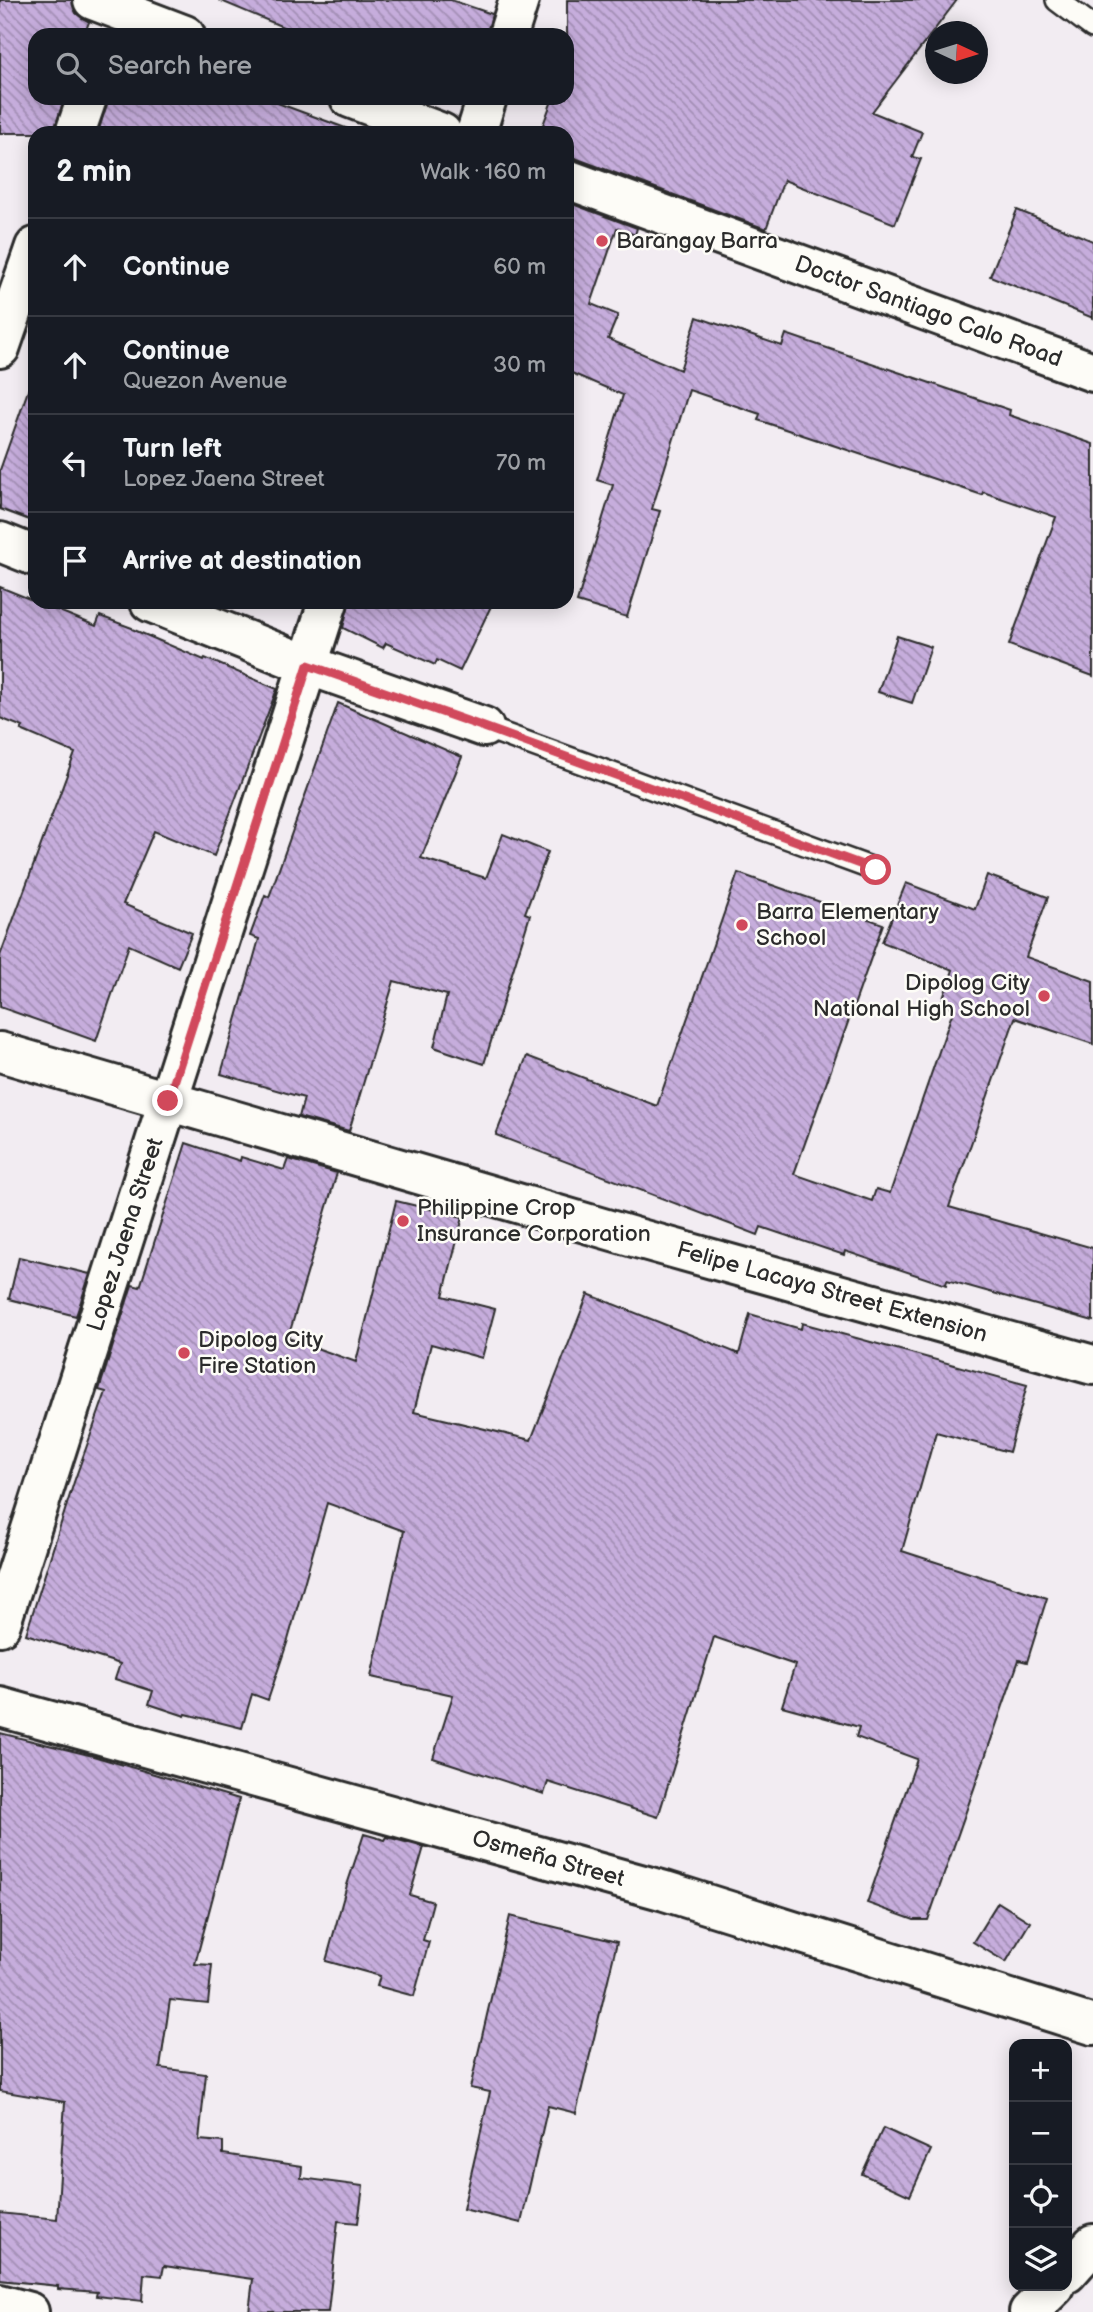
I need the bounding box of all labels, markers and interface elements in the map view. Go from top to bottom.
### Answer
north arrow [925,21,988,84]
search box [28,28,574,105]
icon: search [52,48,90,86]
text: Search here [108,51,252,82]
text: 2 min [56,154,132,190]
text: Walk · 160 m [420,158,546,186]
place label: Barangay Barra [616,227,778,255]
marker: Barangay Barra [594,233,610,249]
icon: ahead [56,248,94,286]
street label: Doctor Santiago Calo Road [791,250,1066,373]
text: Continue [123,252,230,283]
text: 60 m [493,253,546,281]
text: Continue [123,336,230,367]
icon: ahead [56,346,94,384]
text: 30 m [493,351,546,379]
text: Quezon Avenue [123,367,288,395]
text: Turn left [123,434,222,465]
icon: left [56,444,94,482]
text: 70 m [496,449,546,477]
text: Lopez Jaena Street [123,465,325,493]
icon: arrive [56,542,94,580]
text: Arrive at destination [123,546,362,577]
route start [860,854,891,885]
place label: Barra Elementary School [756,898,939,952]
marker: Barra Elementary School [734,917,750,933]
place label: Dipolog City National High School [813,969,1031,1023]
marker: Dipolog City National High School [1036,988,1052,1004]
route end [152,1085,183,1116]
street label: Lopez Jaena Street [81,1134,169,1335]
place label: Philippine Crop Insurance Corporation [417,1194,651,1248]
marker: Philippine Crop Insurance Corporation [395,1213,411,1229]
street label: Felipe Lacaya Street Extension [674,1236,990,1349]
place label: Dipolog City Fire Station [198,1326,324,1380]
marker: Dipolog City Fire Station [176,1345,192,1361]
street label: Osmeña Street [469,1824,628,1893]
map controls [1009,2039,1072,2291]
button: + [1009,2039,1072,2102]
button: − [1009,2102,1072,2165]
button: locate [1009,2165,1072,2228]
button: layers [1009,2228,1072,2291]

